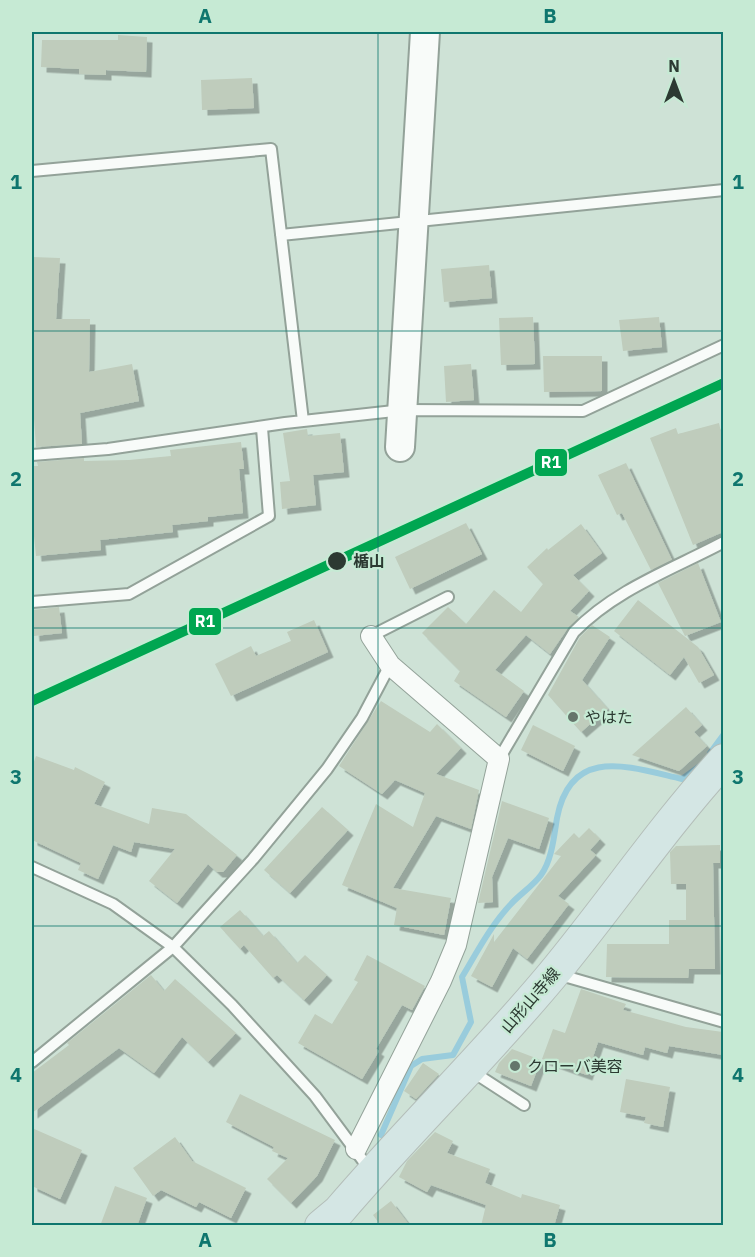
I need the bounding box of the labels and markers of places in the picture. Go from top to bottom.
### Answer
marker: 楯山 [326,550,348,572]
place label: 楯山 [353,551,385,571]
place label: やはた [585,707,633,727]
marker: やはた [566,710,580,724]
place label: クローバ美容 [527,1056,623,1076]
marker: クローバ美容 [508,1059,522,1073]

